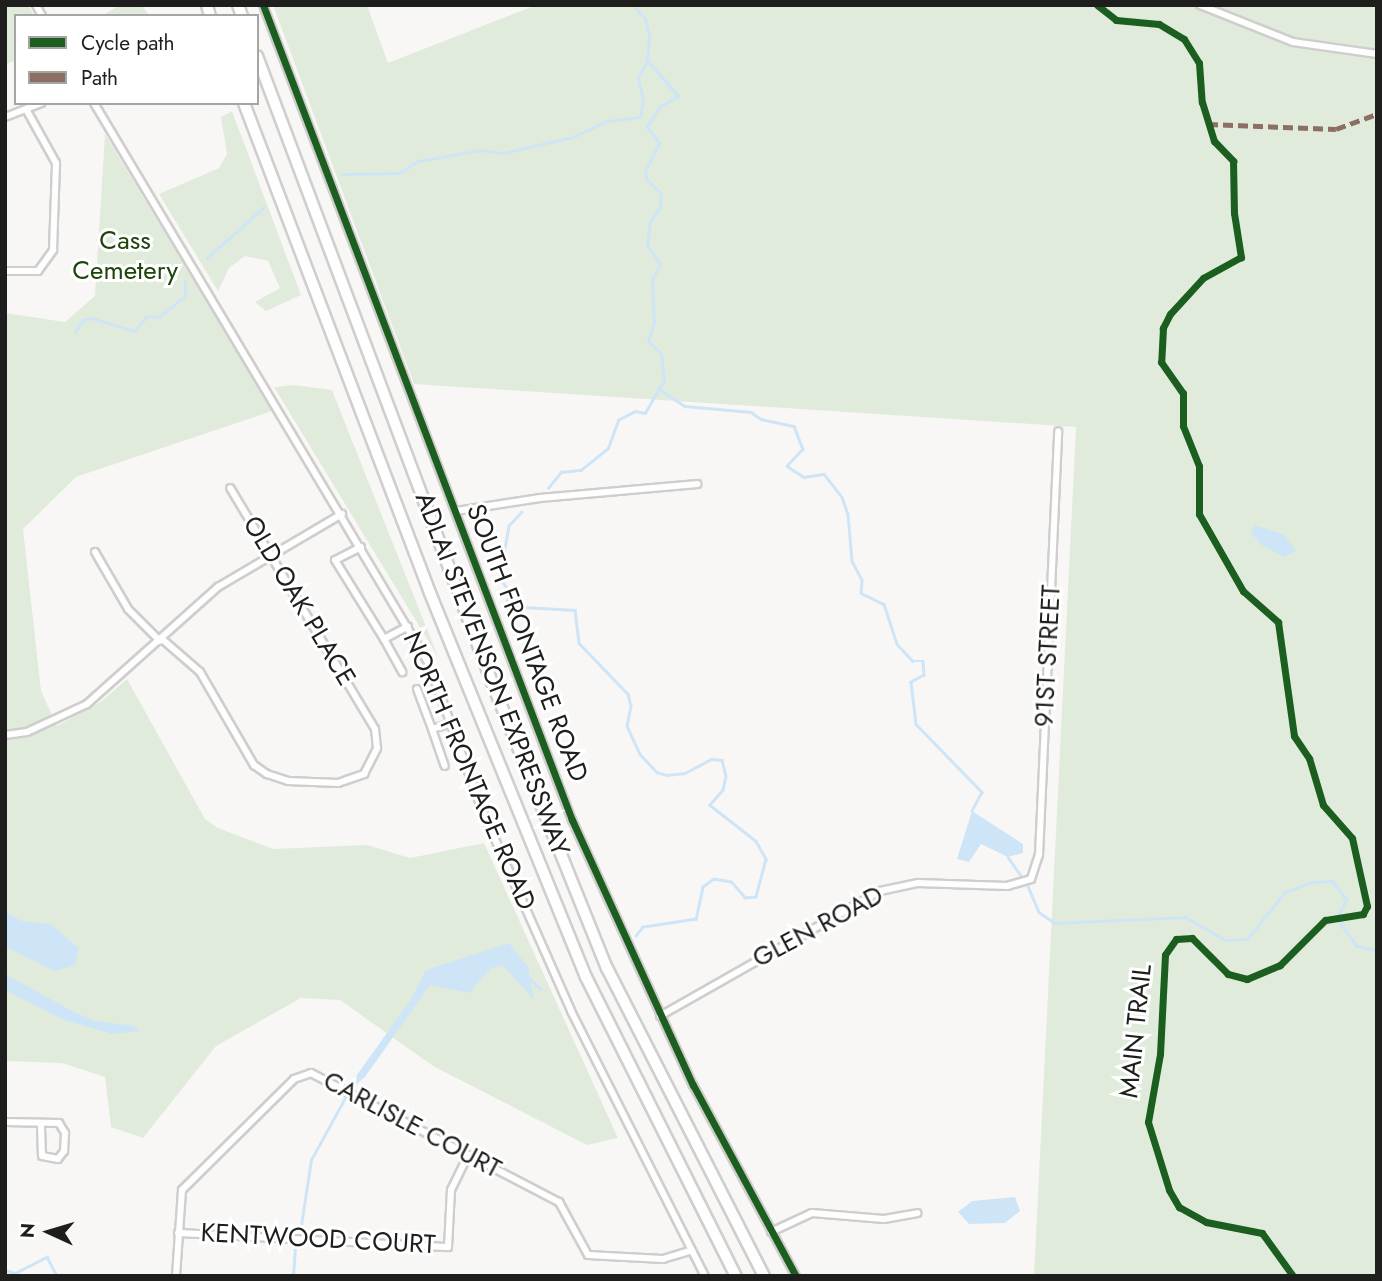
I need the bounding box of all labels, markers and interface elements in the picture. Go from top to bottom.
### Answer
legend [14,14,259,105]
text: Cycle path [81,28,174,58]
text: Path [81,63,118,93]
park label: Cass Cemetery [72,225,178,286]
street label: ADLAI STEVENSON EXPRESSWAY [408,488,576,860]
street label: SOUTH FRONTAGE ROAD [460,500,594,786]
street label: OLD OAK PLACE [236,511,362,691]
street label: 91ST STREET [1029,584,1067,728]
street label: NORTH FRONTAGE ROAD [396,627,542,915]
street label: GLEN ROAD [747,880,889,974]
street label: MAIN TRAIL [1113,963,1159,1099]
street label: CARLISLE COURT [318,1065,506,1185]
north arrow [14,1197,84,1267]
street label: KENTWOOD COURT [200,1217,436,1261]
text: N [14,1222,42,1239]

